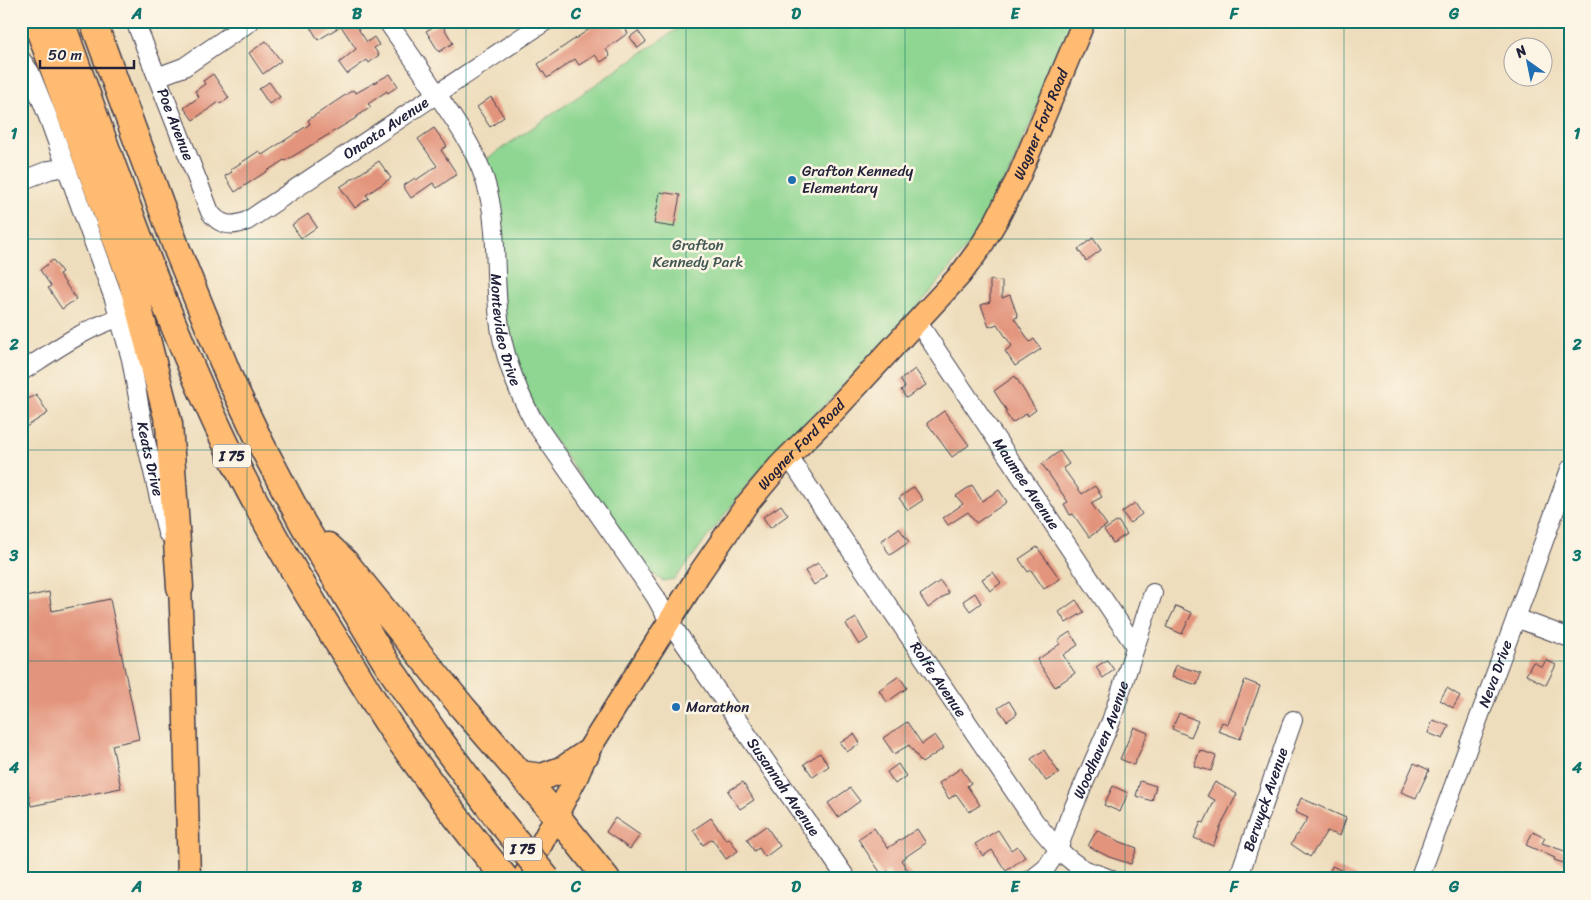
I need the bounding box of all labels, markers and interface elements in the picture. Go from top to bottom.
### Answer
text: A [131,0,142,28]
text: B [352,0,363,28]
text: C [570,0,582,28]
text: D [791,0,801,28]
text: E [1011,0,1021,28]
text: F [1229,0,1240,28]
text: G [1448,0,1460,28]
scale bar [40,38,134,70]
north arrow [1504,38,1554,88]
text: N [1509,38,1532,65]
text: 50 m [48,42,83,68]
street label: Wagner Ford Road [1006,64,1076,184]
street label: Poe Avenue [150,84,202,165]
street label: Onaota Avenue [337,90,434,166]
text: 1 [11,119,18,148]
text: 1 [1574,119,1581,148]
place label: Grafton Kennedy Elementary [802,158,913,201]
marker: Grafton Kennedy Elementary [786,174,798,186]
park label: Grafton Kennedy Park [652,232,744,275]
street label: Montevideo Drive [483,273,529,391]
text: 2 [8,330,19,359]
text: 2 [1571,330,1582,359]
street label: Wagner Ford Road [751,392,853,496]
street label: Keats Drive [129,420,171,499]
street label: Maumee Avenue [986,432,1067,536]
road number: I 75 [213,444,251,468]
text: 3 [9,541,19,570]
text: 3 [1572,541,1582,570]
street label: Rolfe Avenue [903,636,974,723]
street label: Neva Drive [1471,636,1520,711]
street label: Woodhaven Avenue [1066,677,1136,803]
place label: Marathon [686,694,749,720]
marker: Marathon [670,701,682,713]
street label: Susannah Avenue [740,732,827,842]
street label: Berwyck Avenue [1235,744,1296,855]
text: 4 [8,753,19,782]
text: 4 [1571,753,1582,782]
road number: I 75 [504,838,542,861]
text: A [131,872,142,900]
text: B [352,872,363,900]
text: C [570,872,582,900]
text: D [791,872,801,900]
text: E [1011,872,1021,900]
text: F [1229,872,1240,900]
text: G [1448,872,1460,900]

